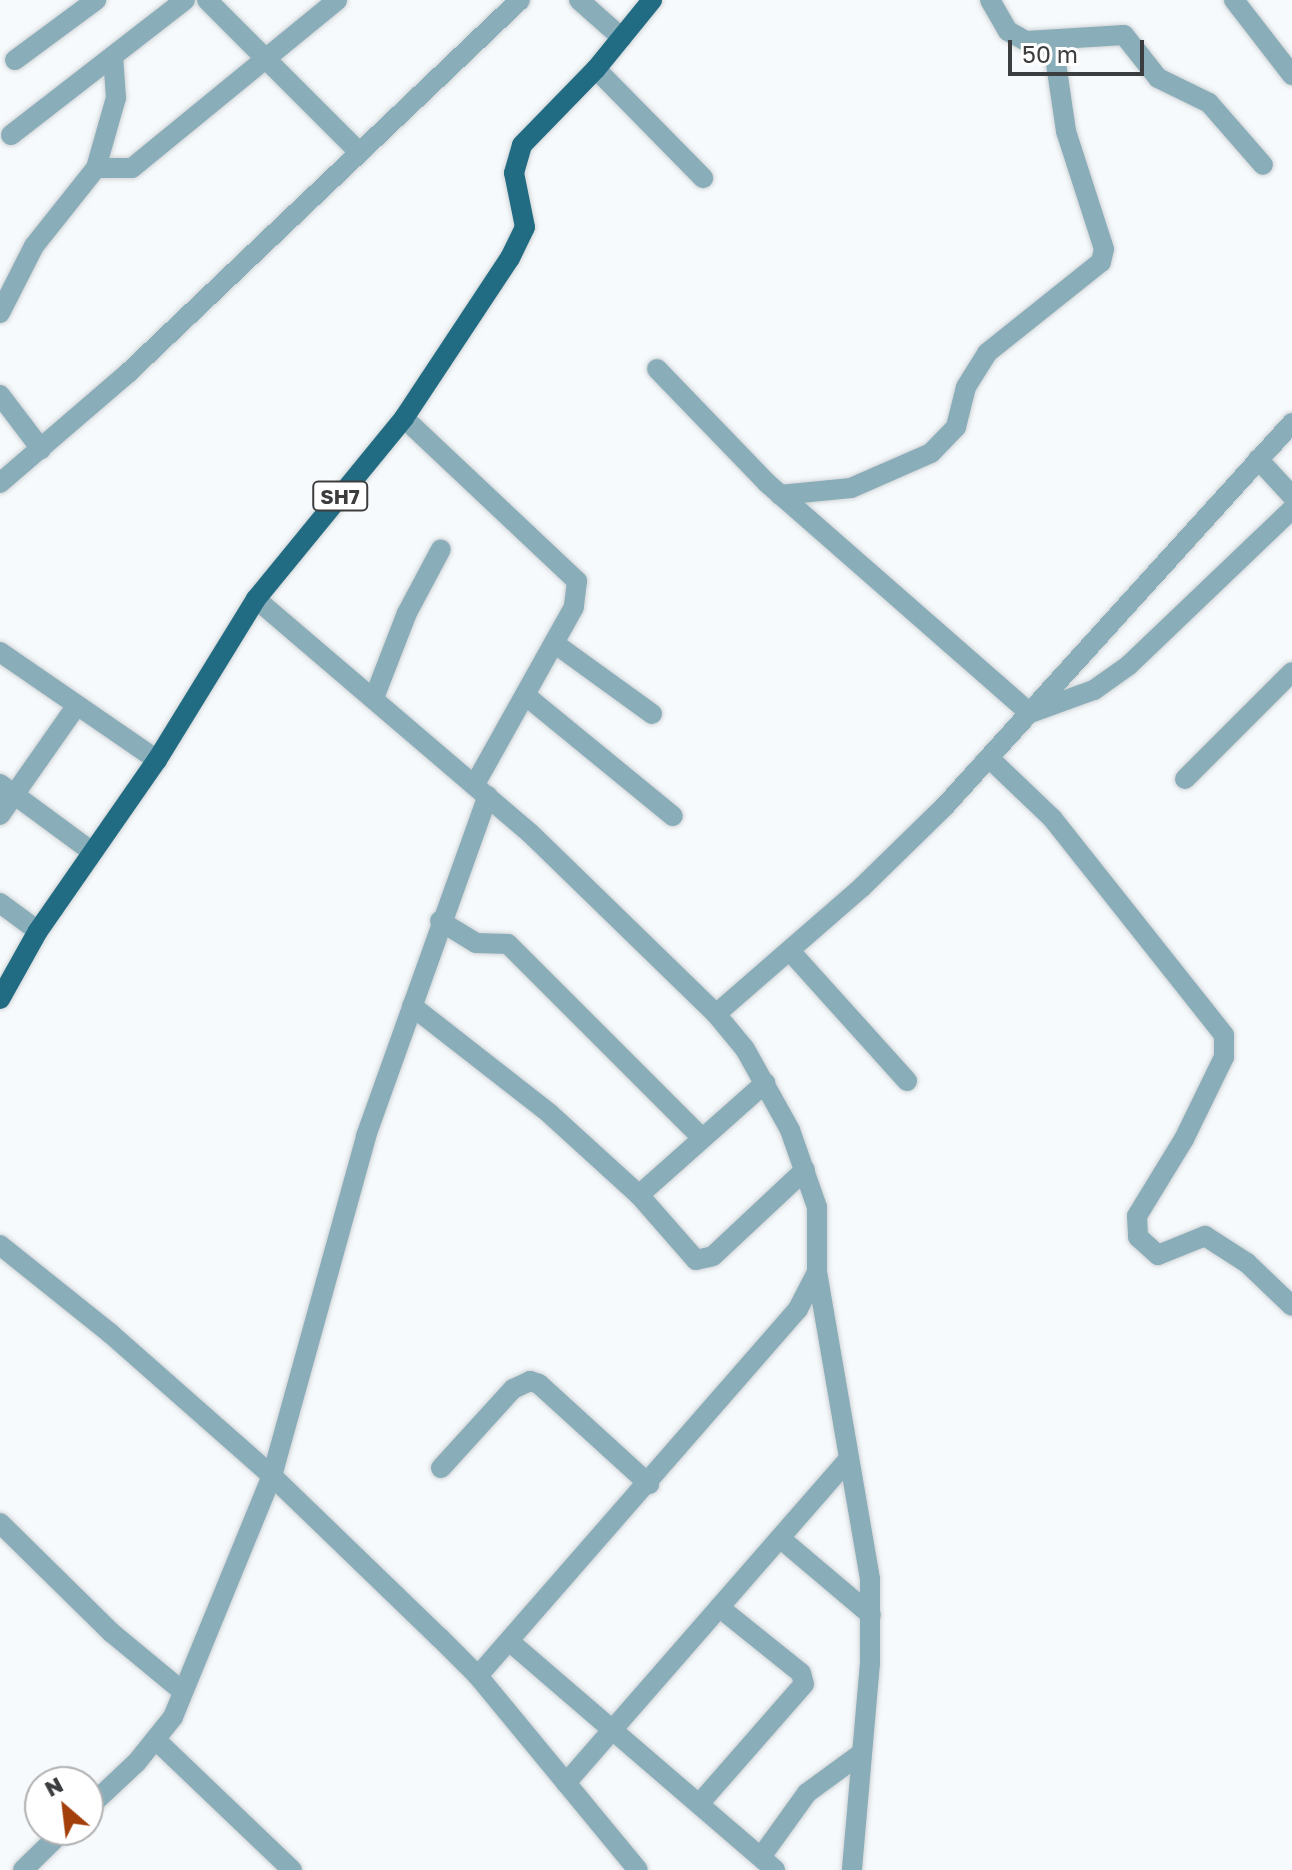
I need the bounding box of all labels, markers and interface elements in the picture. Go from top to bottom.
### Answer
scale bar [1012,24,1148,74]
text: 50 m [1022,39,1078,68]
road number: SH7 [312,480,368,512]
north arrow [24,1766,104,1846]
text: N [40,1770,67,1802]

